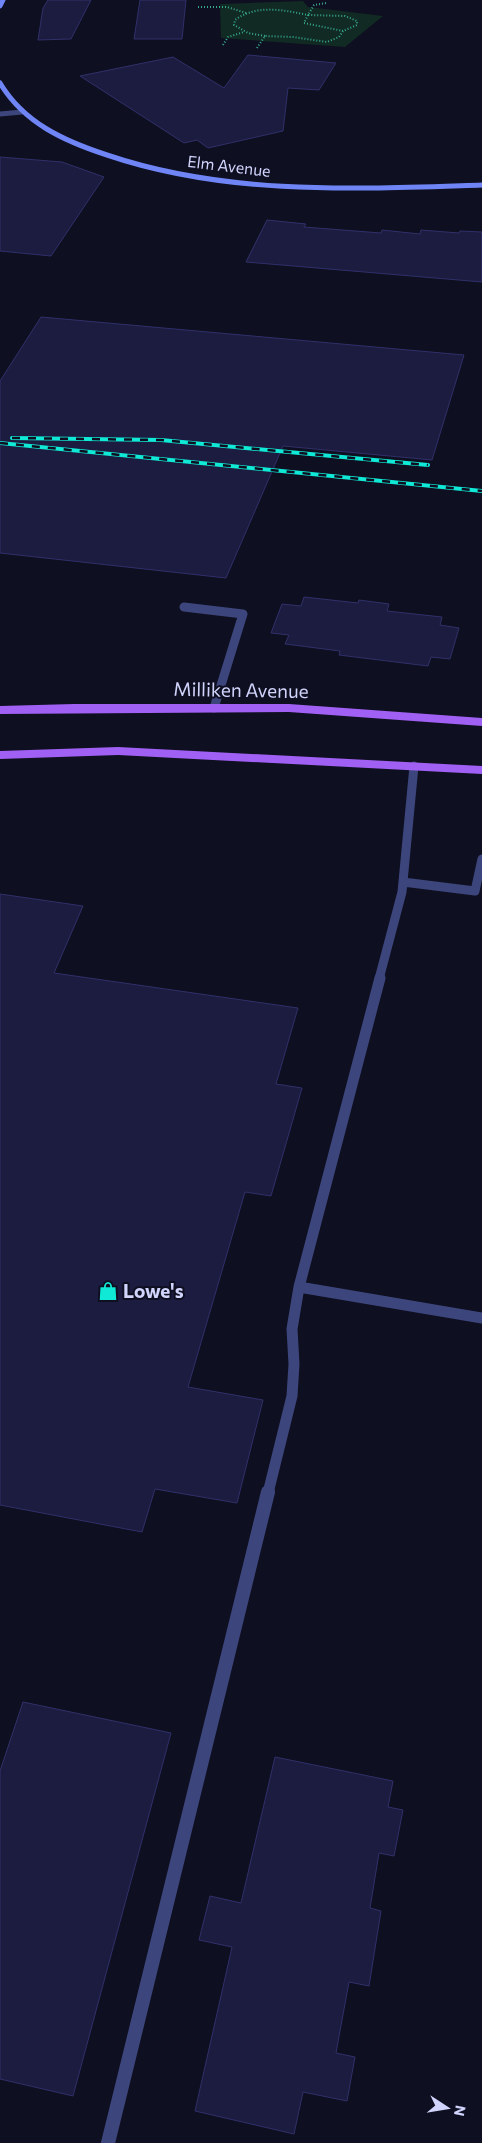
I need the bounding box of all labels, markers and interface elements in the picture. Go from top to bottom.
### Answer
street label: Elm Avenue [186,151,272,180]
street label: Milliken Avenue [173,677,309,702]
place label: Lowe's [123,1279,184,1302]
shop icon: Lowe's [97,1280,119,1302]
north arrow [422,2083,472,2133]
text: N [451,2104,470,2118]

